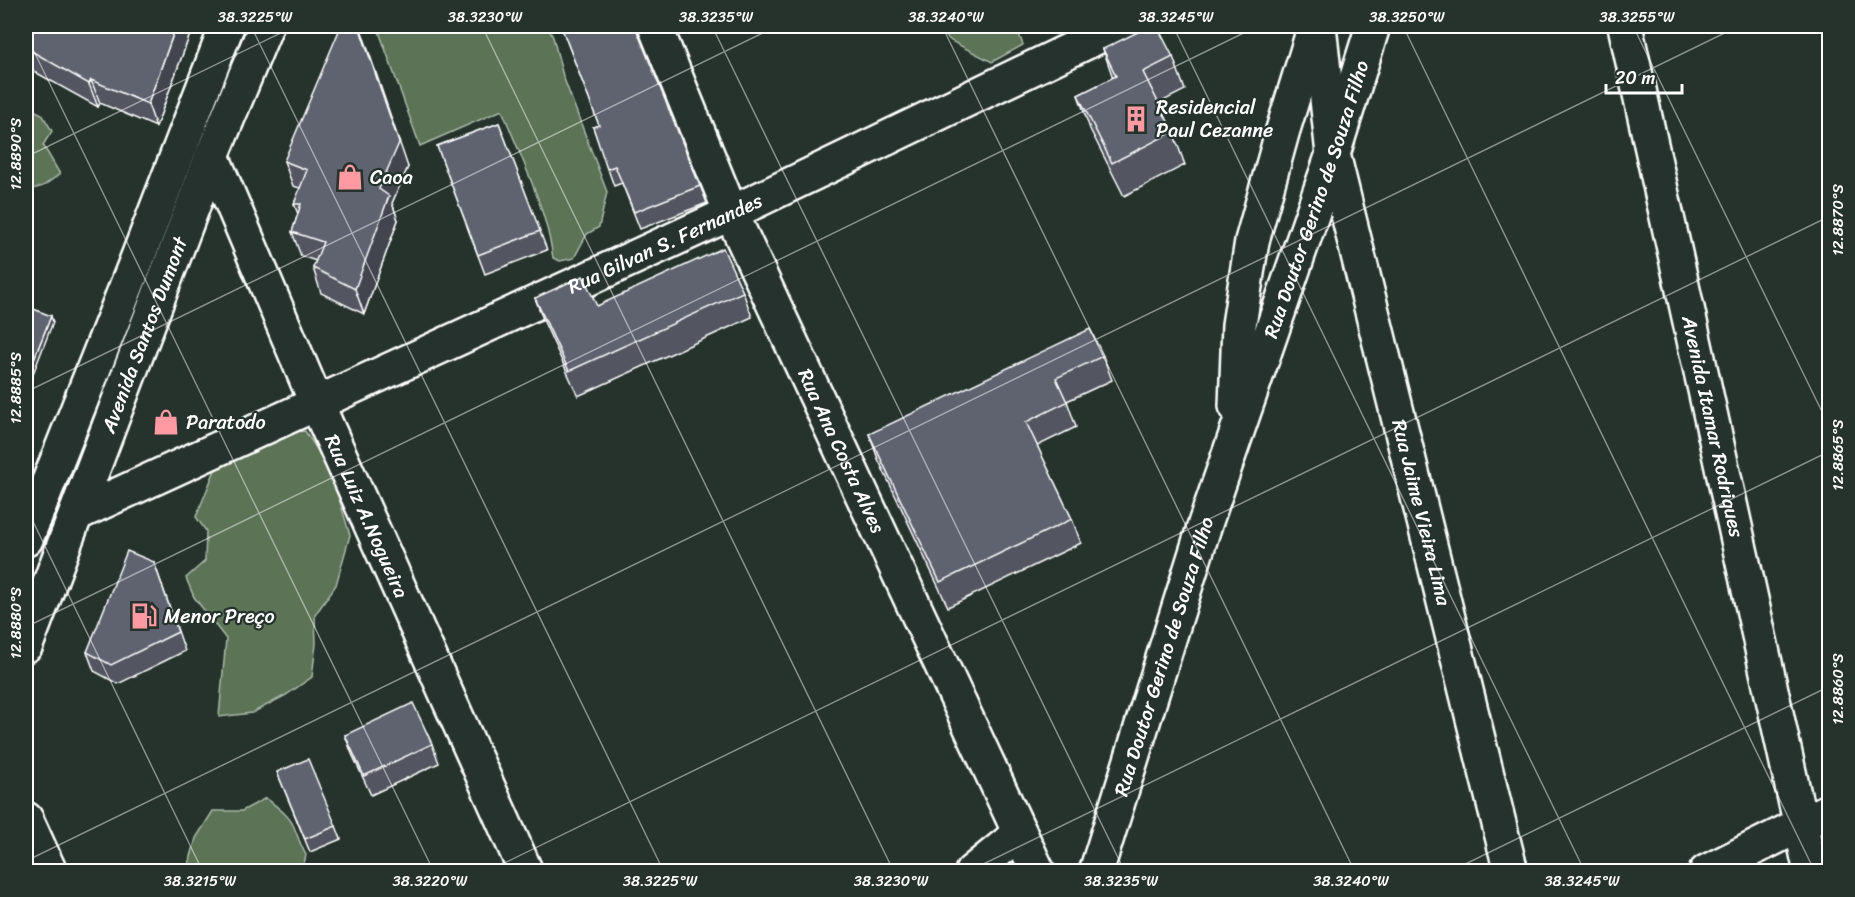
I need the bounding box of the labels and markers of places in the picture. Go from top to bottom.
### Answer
place label: Residencial Paul Cezanne [1156,90,1273,148]
building icon: Residencial Paul Cezanne [1121,104,1151,134]
place label: Caoa [370,160,413,195]
shop icon: Caoa [335,162,365,192]
place label: Paratodo [186,405,266,440]
shop icon: Paratodo [151,407,181,437]
place label: Menor Preço [164,599,275,634]
fuel station icon: Menor Preço [129,601,159,631]

